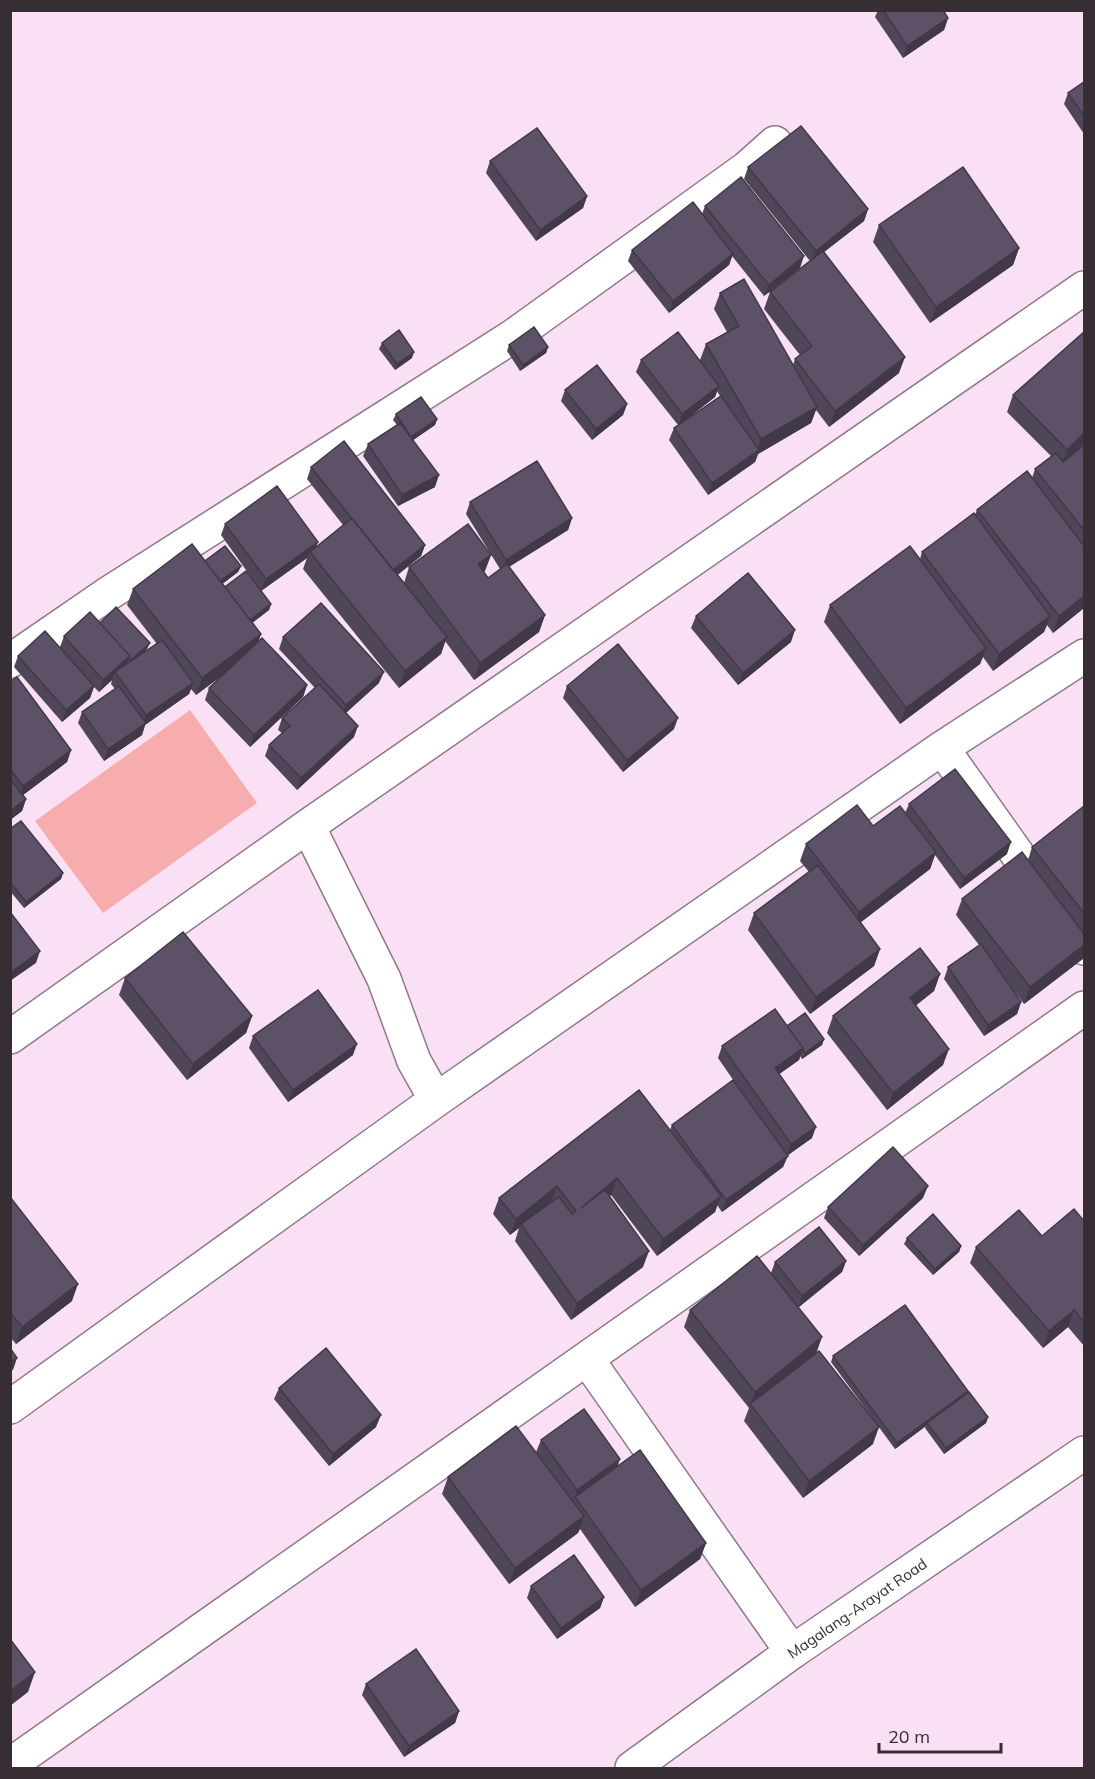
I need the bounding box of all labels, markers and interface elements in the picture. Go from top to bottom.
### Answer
street label: Magalang-Arayat Road [783,1554,930,1662]
scale bar [879,1716,1000,1754]
text: 20 m [888,1725,930,1748]

